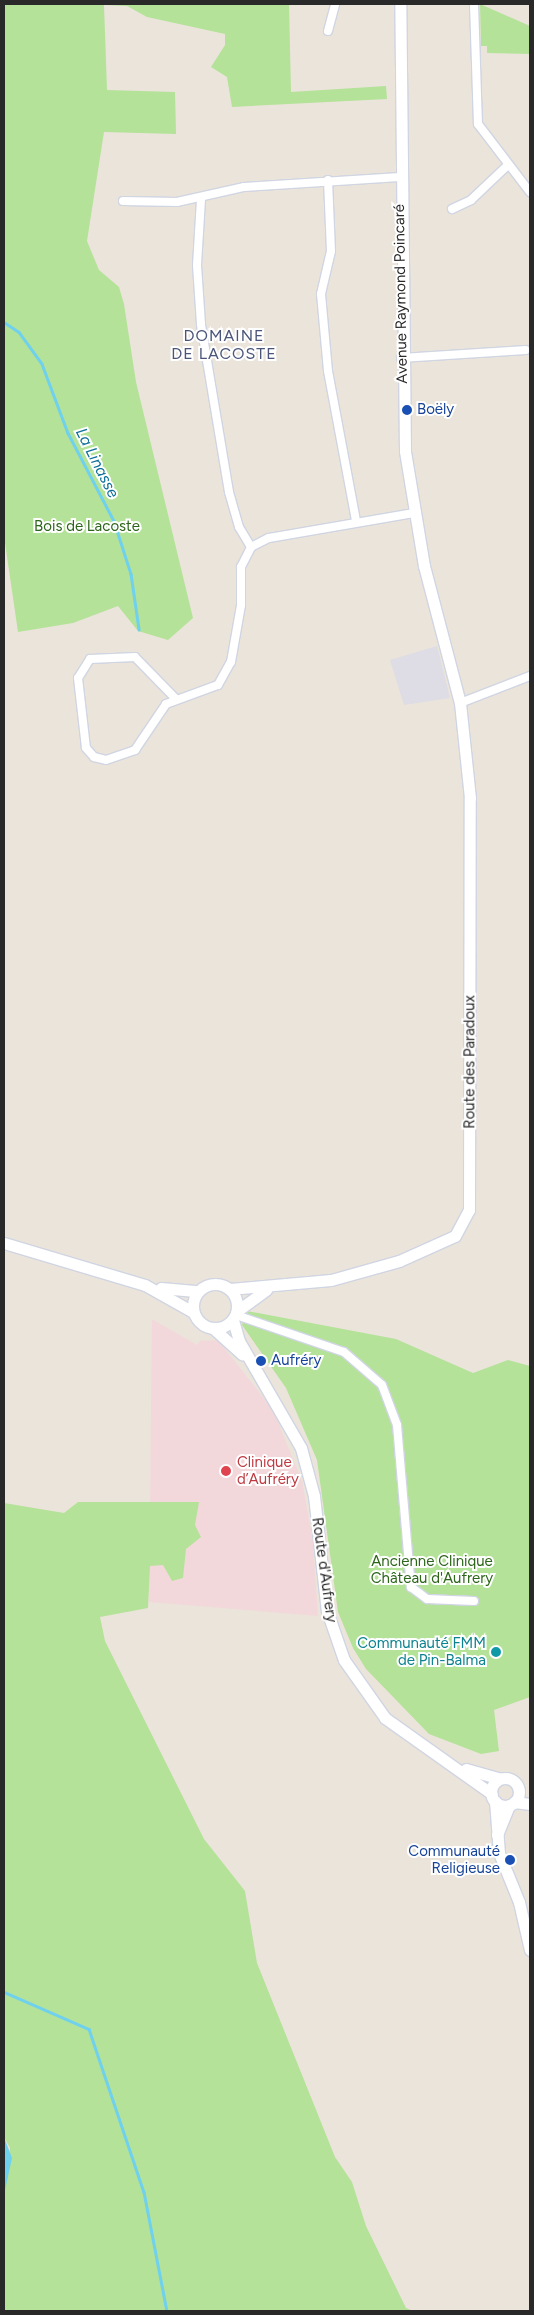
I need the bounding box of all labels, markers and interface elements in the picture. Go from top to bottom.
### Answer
street label: Avenue Raymond Poincaré [390,204,412,384]
district label: DOMAINE DE LACOSTE [170,326,278,364]
place label: Boëly [417,401,454,419]
marker: Boëly [401,404,413,416]
water label: La Linasse [71,425,123,501]
park label: Bois de Lacoste [34,518,140,536]
street label: Route des Paradoux [461,995,479,1129]
place label: Aufréry [271,1352,321,1370]
marker: Aufréry [255,1355,267,1367]
place label: Clinique d’Aufréry [237,1453,299,1488]
marker: Clinique d’Aufréry [219,1464,233,1478]
street label: Route d'Aufrery [308,1516,340,1624]
park label: Ancienne Clinique Château d'Aufrery [371,1552,493,1587]
place label: Communauté FMM de Pin-Balma [357,1634,486,1669]
marker: Communauté FMM de Pin-Balma [490,1646,502,1658]
place label: Communauté Religieuse [408,1842,500,1877]
marker: Communauté Religieuse [504,1854,516,1866]

